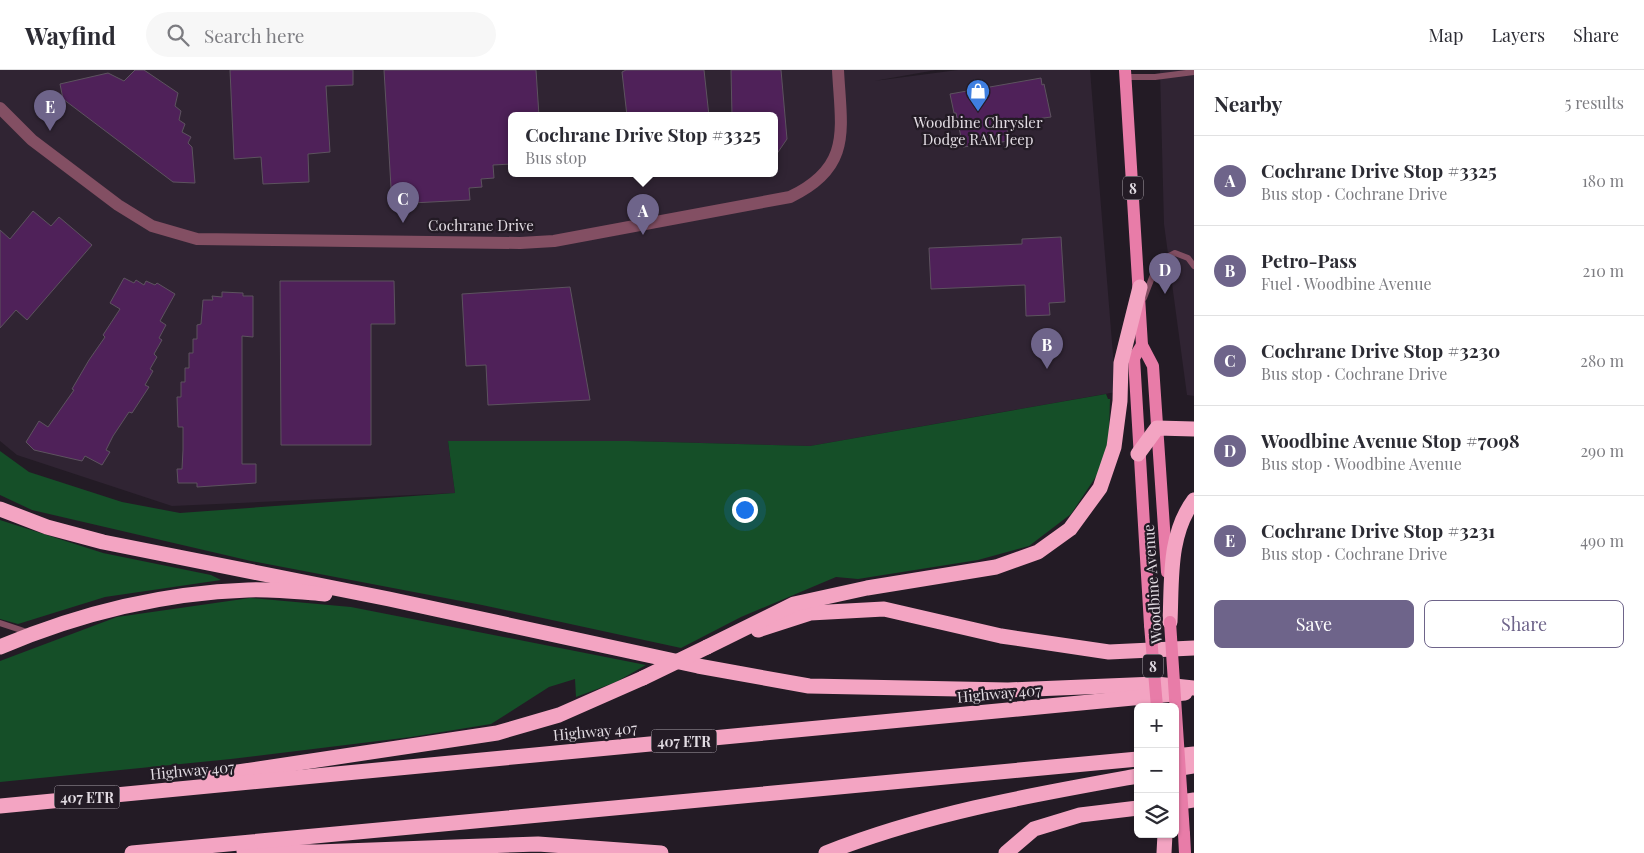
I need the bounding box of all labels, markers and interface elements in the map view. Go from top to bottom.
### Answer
search box [146,12,496,57]
text: Wayfind [25,19,116,51]
icon: search [164,21,192,49]
text: Search here [204,22,304,48]
text: Map [1428,23,1463,47]
text: Layers [1491,23,1545,47]
text: Share [1573,23,1619,47]
shop icon: Woodbine Chrysler Dodge RAM Jeep [965,78,991,112]
text: Nearby [1214,89,1283,117]
pin: E [34,90,66,131]
text: 5 results [1565,92,1624,113]
popup [508,112,778,177]
place label: Woodbine Chrysler Dodge RAM Jeep [912,112,1043,149]
text: Cochrane Drive Stop #3325 [525,121,761,147]
text: Bus stop [525,147,586,168]
text: Cochrane Drive Stop #3325 [1261,157,1497,183]
text: A [1225,170,1235,191]
text: 180 m [1582,170,1624,191]
road number: 8 [1123,176,1143,200]
pin: C [387,182,419,223]
text: Bus stop · Cochrane Drive [1261,183,1447,204]
pin: A [627,194,659,235]
street label: Cochrane Drive [428,215,534,235]
text: Petro-Pass [1261,247,1357,273]
pin: D [1149,253,1181,294]
text: B [1225,260,1235,281]
text: 210 m [1583,260,1624,281]
text: Fuel · Woodbine Avenue [1261,273,1432,294]
pin: B [1031,328,1063,369]
text: Cochrane Drive Stop #3230 [1261,337,1500,363]
text: C [1224,350,1236,371]
text: 280 m [1580,350,1624,371]
text: Bus stop · Cochrane Drive [1261,363,1447,384]
text: Woodbine Avenue Stop #7098 [1261,427,1520,453]
text: D [1224,440,1236,461]
text: 290 m [1580,440,1624,461]
text: Bus stop · Woodbine Avenue [1261,453,1462,474]
your location [732,497,758,523]
text: Cochrane Drive Stop #3231 [1261,517,1495,543]
street label: Woodbine Avenue [1138,524,1166,645]
text: E [1225,530,1235,551]
text: 490 m [1580,530,1624,551]
text: Bus stop · Cochrane Drive [1261,543,1447,564]
button: Save [1214,600,1414,648]
button: Share [1424,600,1624,648]
road number: 8 [1143,654,1163,678]
street label: Highway 407 [956,679,1042,707]
map controls [1134,703,1179,838]
button: + [1134,703,1179,748]
street label: Highway 407 [552,717,638,745]
road number: 407 ETR [652,729,716,752]
button: − [1134,748,1179,793]
street label: Highway 407 [149,756,235,784]
road number: 407 ETR [54,786,120,809]
button: layers [1134,793,1179,838]

